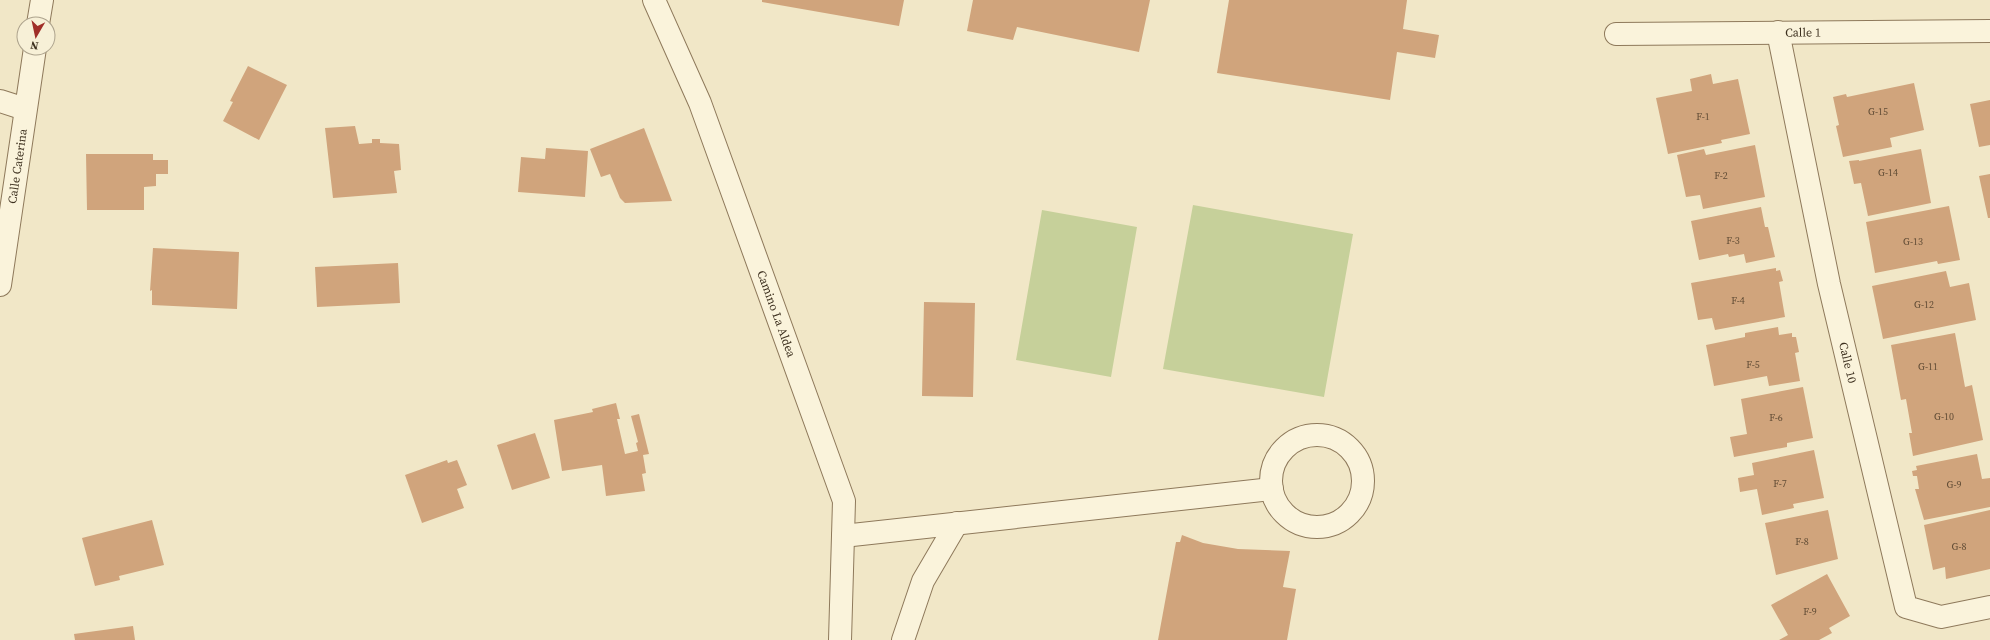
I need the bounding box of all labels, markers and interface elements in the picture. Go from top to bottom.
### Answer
north arrow [16,16,56,56]
street label: Calle 1 [1785,24,1821,41]
text: N [29,37,40,53]
house number: G-15 [1868,105,1888,118]
house number: F-1 [1696,110,1710,123]
street label: Calle Caterina [4,127,31,205]
house number: G-14 [1878,166,1898,179]
house number: F-2 [1714,169,1728,182]
house number: F-3 [1726,234,1740,247]
house number: G-13 [1903,235,1923,248]
street label: Camino La Aldea [753,268,800,360]
house number: F-4 [1731,294,1745,307]
house number: G-12 [1914,298,1934,311]
street label: Calle 10 [1835,341,1860,385]
house number: F-5 [1746,358,1760,371]
house number: G-11 [1918,360,1938,373]
house number: G-10 [1934,410,1954,423]
house number: F-6 [1769,411,1783,424]
house number: F-7 [1773,477,1787,490]
house number: G-9 [1946,478,1962,491]
house number: F-8 [1795,535,1809,548]
house number: G-8 [1951,540,1967,553]
house number: F-9 [1803,605,1817,618]

